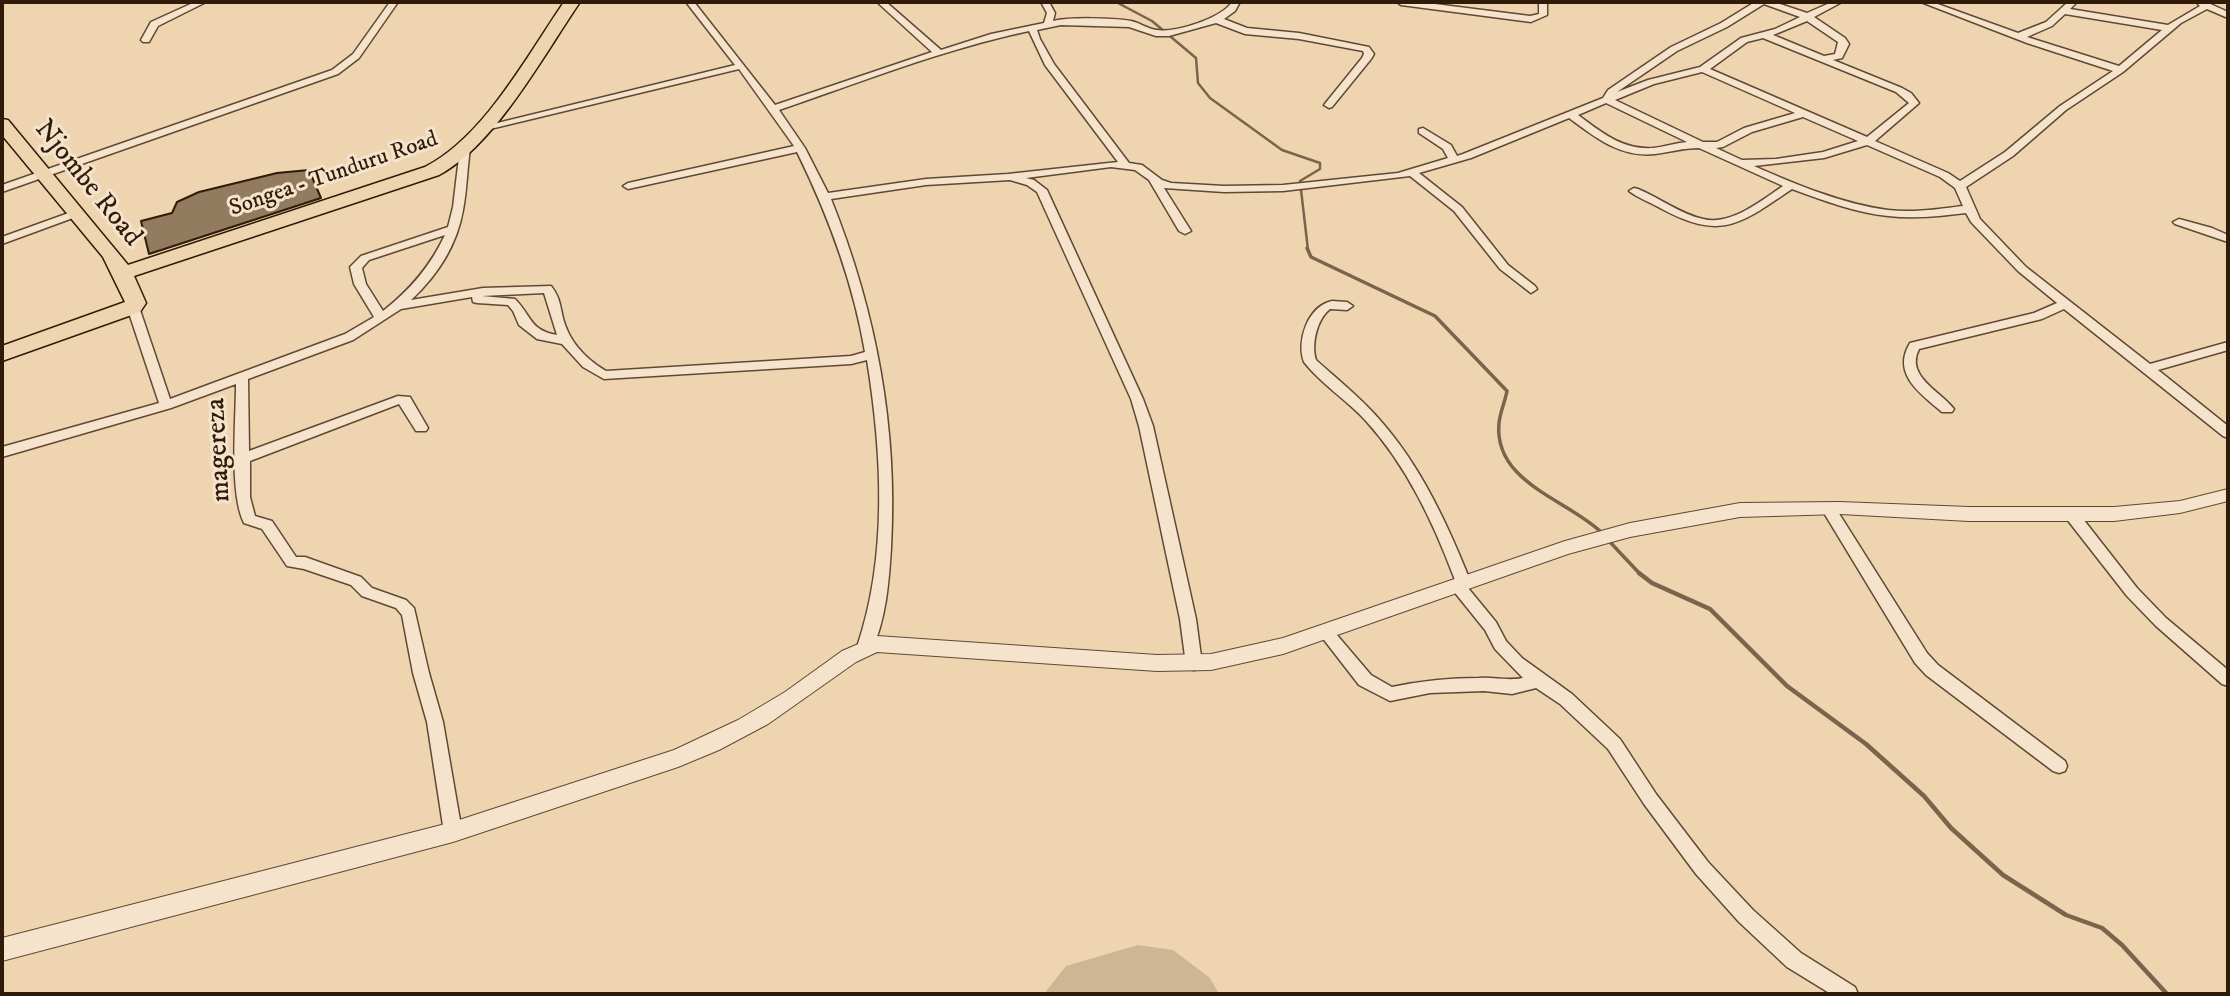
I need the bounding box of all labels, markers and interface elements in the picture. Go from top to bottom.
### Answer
street label: Njombe Road [26,114,148,254]
street label: Songea - Tunduru Road [226,126,442,224]
street label: magereza [200,397,240,503]

